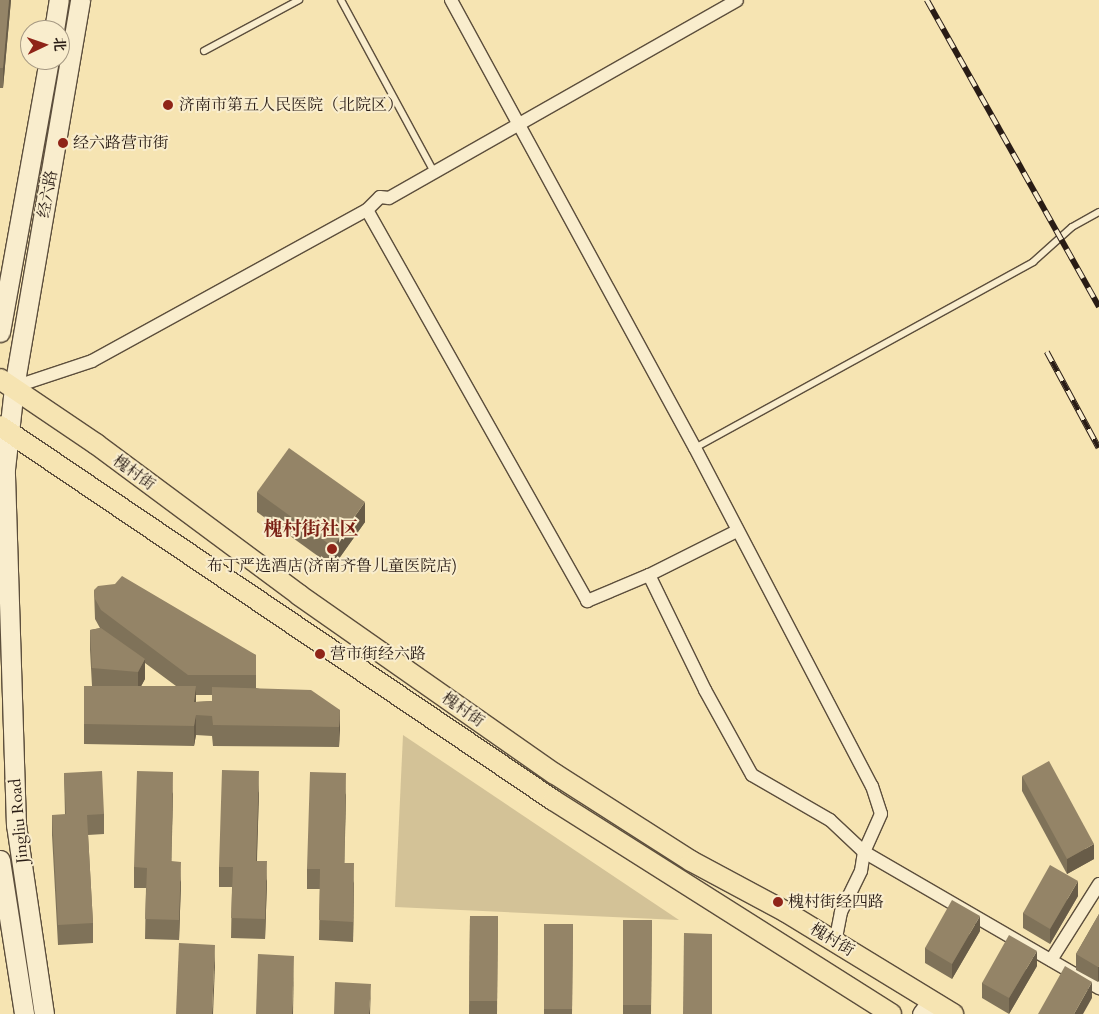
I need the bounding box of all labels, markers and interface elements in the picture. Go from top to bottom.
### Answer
north arrow [20,20,70,70]
text: 北 [50,37,69,52]
place label: 济南市第五人民医院（北院区） [179,95,403,115]
marker: 济南市第五人民医院（北院区） [161,98,175,112]
place label: 经六路营市街 [73,133,169,153]
marker: 经六路营市街 [57,137,69,149]
street label: 经六路 [34,169,62,219]
street label: 槐村街 [109,451,159,495]
district label: 槐村街社区 [264,519,358,541]
marker: 布丁严选酒店(济南齐鲁儿童医院店) [326,543,338,555]
place label: 布丁严选酒店(济南齐鲁儿童医院店) [207,556,457,576]
place label: 营市街经六路 [330,644,426,664]
marker: 营市街经六路 [314,648,326,660]
street label: 槐村街 [438,688,488,732]
street label: Jingliu Road [6,778,32,864]
place label: 槐村街经四路 [788,892,884,912]
marker: 槐村街经四路 [772,896,784,908]
street label: 槐村街 [806,919,858,961]

